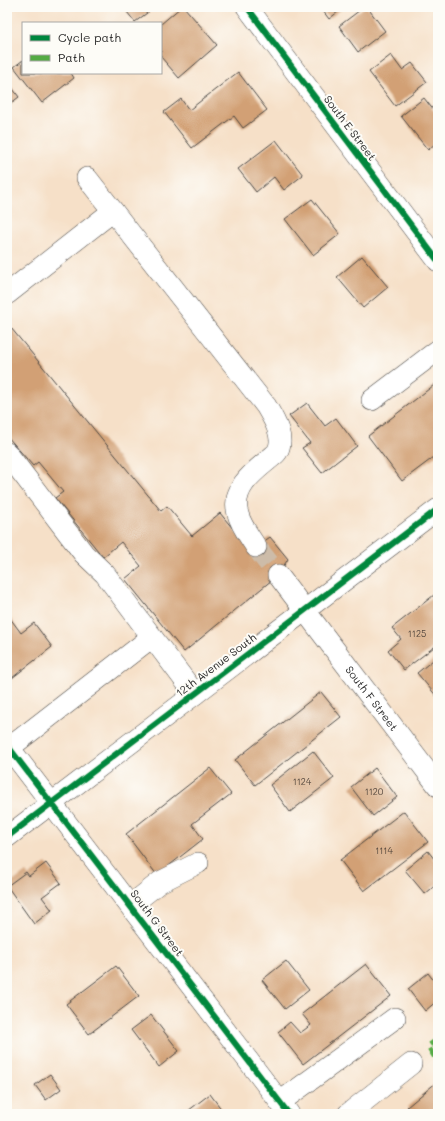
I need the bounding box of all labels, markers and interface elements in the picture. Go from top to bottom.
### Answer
legend [22,22,162,74]
text: Cycle path [58,29,121,45]
text: Path [58,49,85,65]
street label: South E Street [321,92,380,164]
house number: 1125 [408,628,426,639]
street label: 12th Avenue South [172,629,259,700]
street label: South F Street [342,663,402,734]
house number: 1124 [293,776,312,787]
house number: 1120 [365,786,384,797]
house number: 1114 [375,845,393,856]
street label: South G Street [127,886,188,959]

